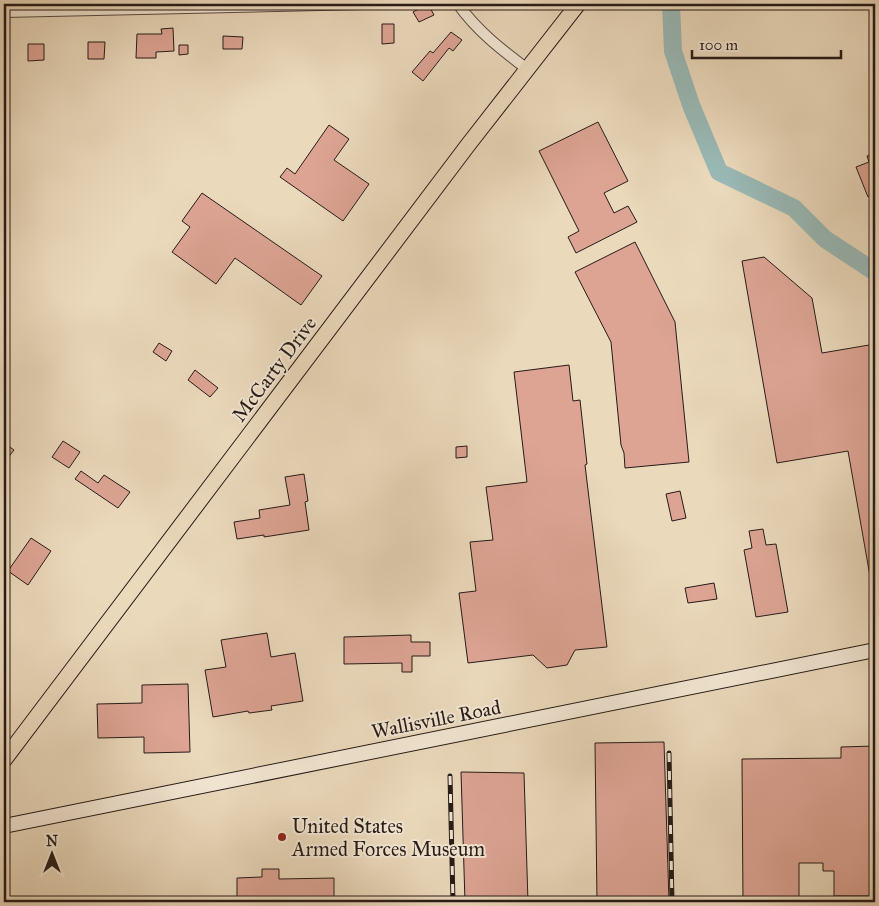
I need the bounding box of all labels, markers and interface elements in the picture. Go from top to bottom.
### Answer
scale bar [692,28,840,60]
text: 100 m [699,36,739,54]
street label: McCarty Drive [227,312,321,426]
street label: Wallisville Road [369,695,503,743]
place label: United States Armed Forces Museum [291,814,485,861]
north arrow [28,828,78,878]
marker: United States Armed Forces Museum [276,831,288,843]
text: N [46,833,58,850]

